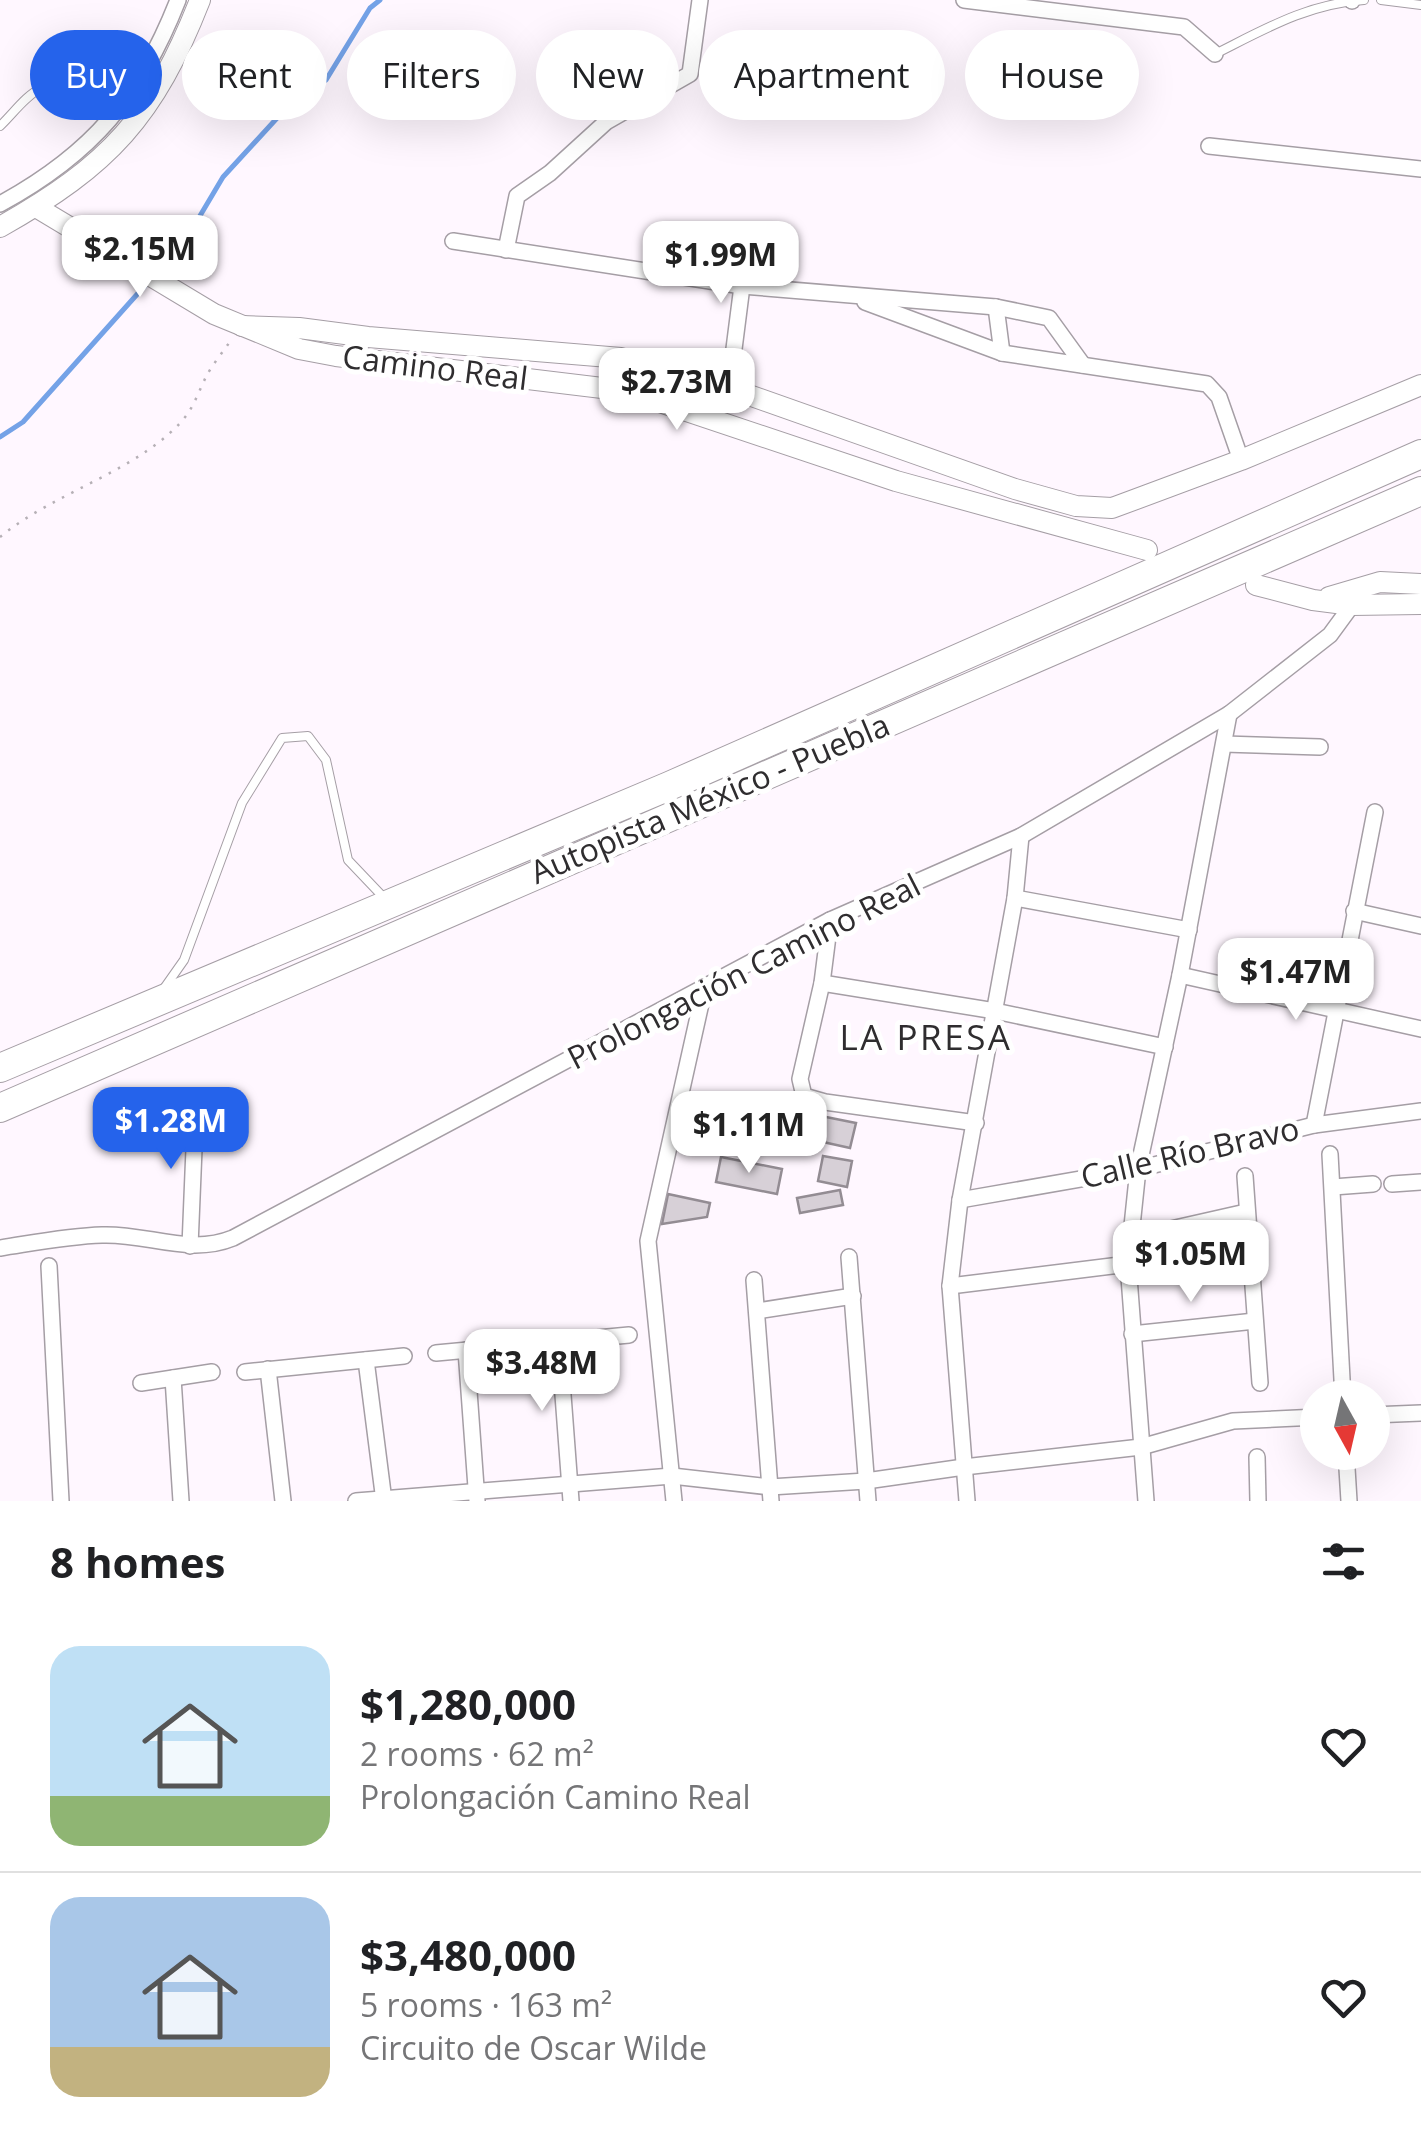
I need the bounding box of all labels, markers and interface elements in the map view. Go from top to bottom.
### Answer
chip: Buy [30,30,162,120]
chip: Rent [182,30,327,120]
chip: Filters [347,30,516,120]
chip: New [536,30,679,120]
chip: Apartment [699,30,945,120]
chip: House [965,30,1139,120]
pin: $2.15M [59,215,221,300]
pin: $1.99M [640,221,802,306]
text: $2.15M [84,226,196,269]
text: $1.99M [665,232,777,275]
street label: Camino Real [340,334,530,399]
pin: $2.73M [596,348,758,433]
text: $2.73M [621,359,733,402]
street label: Autopista México - Puebla [523,702,896,893]
street label: Prolongación Camino Real [560,863,927,1079]
pin: $1.47M [1215,938,1377,1023]
text: $1.47M [1240,949,1352,992]
district label: LA PRESA [840,1013,1012,1060]
pin: $1.28M [90,1087,252,1172]
pin: $1.11M [668,1091,830,1176]
text: $1.28M [115,1098,227,1141]
text: $1.11M [693,1102,805,1145]
street label: Calle Río Bravo [1076,1106,1303,1198]
pin: $1.05M [1110,1220,1272,1305]
text: $1.05M [1135,1231,1247,1274]
pin: $3.48M [461,1329,623,1414]
text: $3.48M [486,1340,598,1383]
north arrow [1300,1380,1390,1470]
map controls [1300,1380,1390,1470]
text: 8 homes [50,1533,225,1590]
icon: filters [1316,1534,1371,1589]
text: $1,280,000 [360,1675,576,1732]
icon: home [130,1686,250,1806]
icon: heart [1316,1719,1371,1774]
text: 2 rooms · 62 m² [360,1732,594,1775]
text: Prolongación Camino Real [360,1775,751,1818]
text: $3,480,000 [360,1926,576,1983]
icon: home [130,1937,250,2057]
icon: heart [1316,1970,1371,2025]
text: 5 rooms · 163 m² [360,1983,612,2026]
text: Circuito de Oscar Wilde [360,2026,707,2069]

